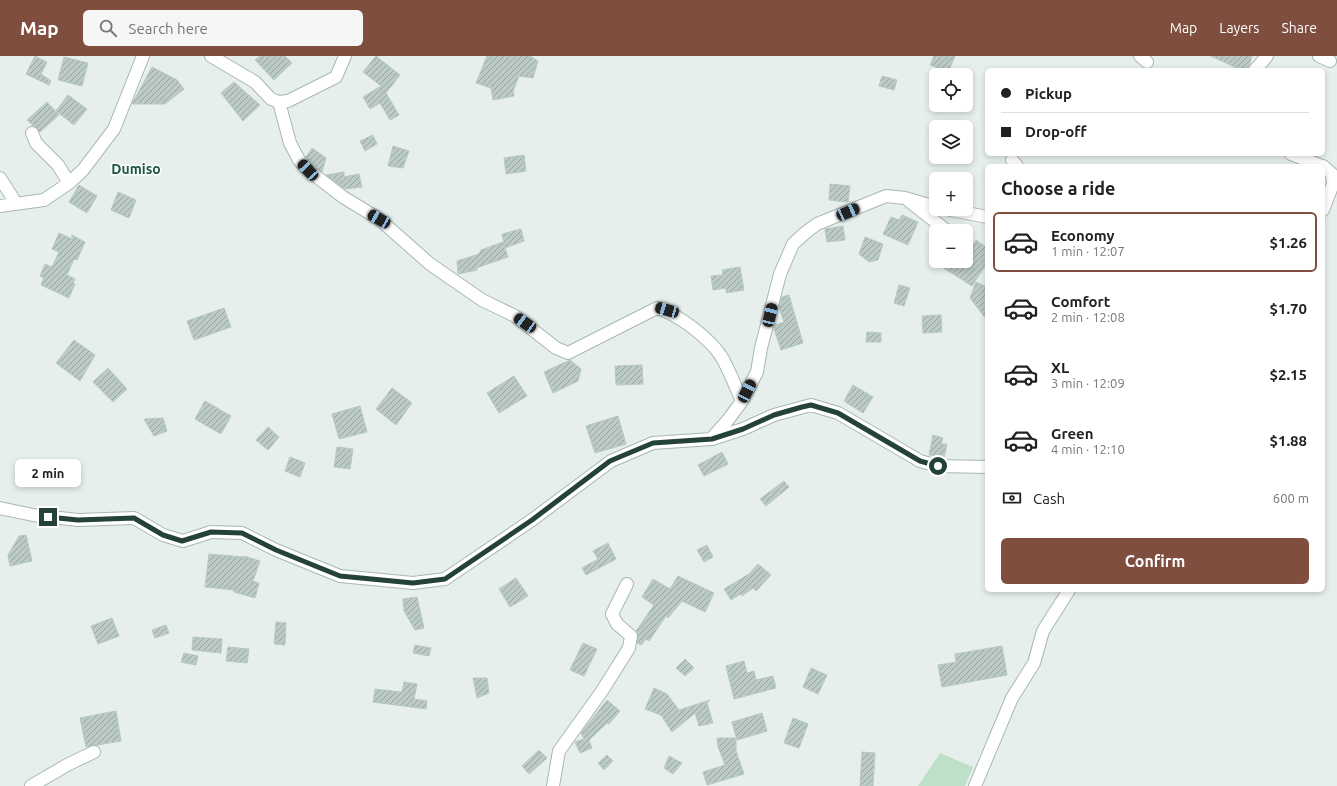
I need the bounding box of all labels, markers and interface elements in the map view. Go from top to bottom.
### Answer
search box [83,10,363,46]
text: Map [20,17,59,39]
icon: search [97,17,119,39]
text: Search here [129,20,208,37]
text: Map [1170,20,1197,36]
text: Layers [1219,20,1259,36]
text: Share [1281,20,1317,36]
map controls [929,68,973,268]
button: locate [929,68,973,112]
text: Pickup [1025,85,1072,102]
button: layers [929,120,973,164]
text: Drop-off [1025,123,1087,140]
car [295,157,321,183]
district label: Dumiso [111,161,161,177]
button: + [929,172,973,216]
text: Choose a ride [1001,178,1115,198]
car [835,202,861,222]
car [366,208,392,230]
button: − [929,224,973,268]
icon: car [1003,224,1039,260]
text: Economy [1051,227,1115,244]
text: $1.26 [1269,234,1307,251]
text: 1 min · 12:07 [1051,244,1125,258]
icon: car [1003,290,1039,326]
text: Comfort [1051,293,1110,310]
text: $1.70 [1269,300,1307,317]
car [654,301,680,319]
car [761,302,779,328]
text: 2 min · 12:08 [1051,310,1125,324]
car [512,311,538,335]
icon: car [1003,356,1039,392]
text: XL [1051,359,1069,376]
text: $2.15 [1269,366,1307,383]
text: 3 min · 12:09 [1051,376,1125,390]
car [736,378,758,404]
icon: car [1003,422,1039,458]
text: Green [1051,425,1093,442]
text: $1.88 [1269,432,1307,449]
text: 4 min · 12:10 [1051,442,1125,456]
route start [929,457,947,475]
callout: 2 min [15,459,81,487]
text: 2 min [32,466,64,480]
icon: cash [1001,487,1023,509]
text: Cash [1033,490,1065,507]
text: 600 m [1273,491,1309,505]
route end [39,508,57,526]
button: Confirm [1001,538,1309,584]

